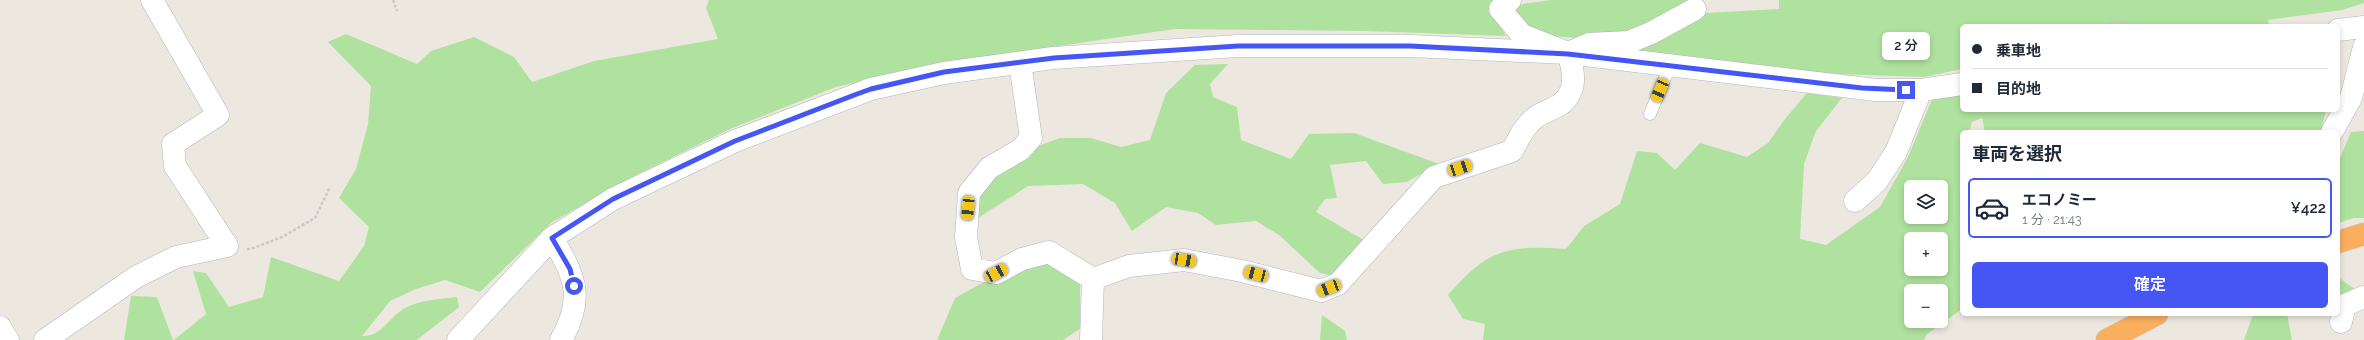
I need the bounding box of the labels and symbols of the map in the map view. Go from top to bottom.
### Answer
callout: 2 分 [1882,32,1930,60]
car [1650,77,1670,103]
route end [1897,81,1915,99]
car [1447,159,1473,177]
car [961,196,975,220]
car [1171,252,1197,268]
car [983,262,1009,284]
car [1243,265,1269,283]
route start [565,277,583,295]
car [1316,278,1342,298]

